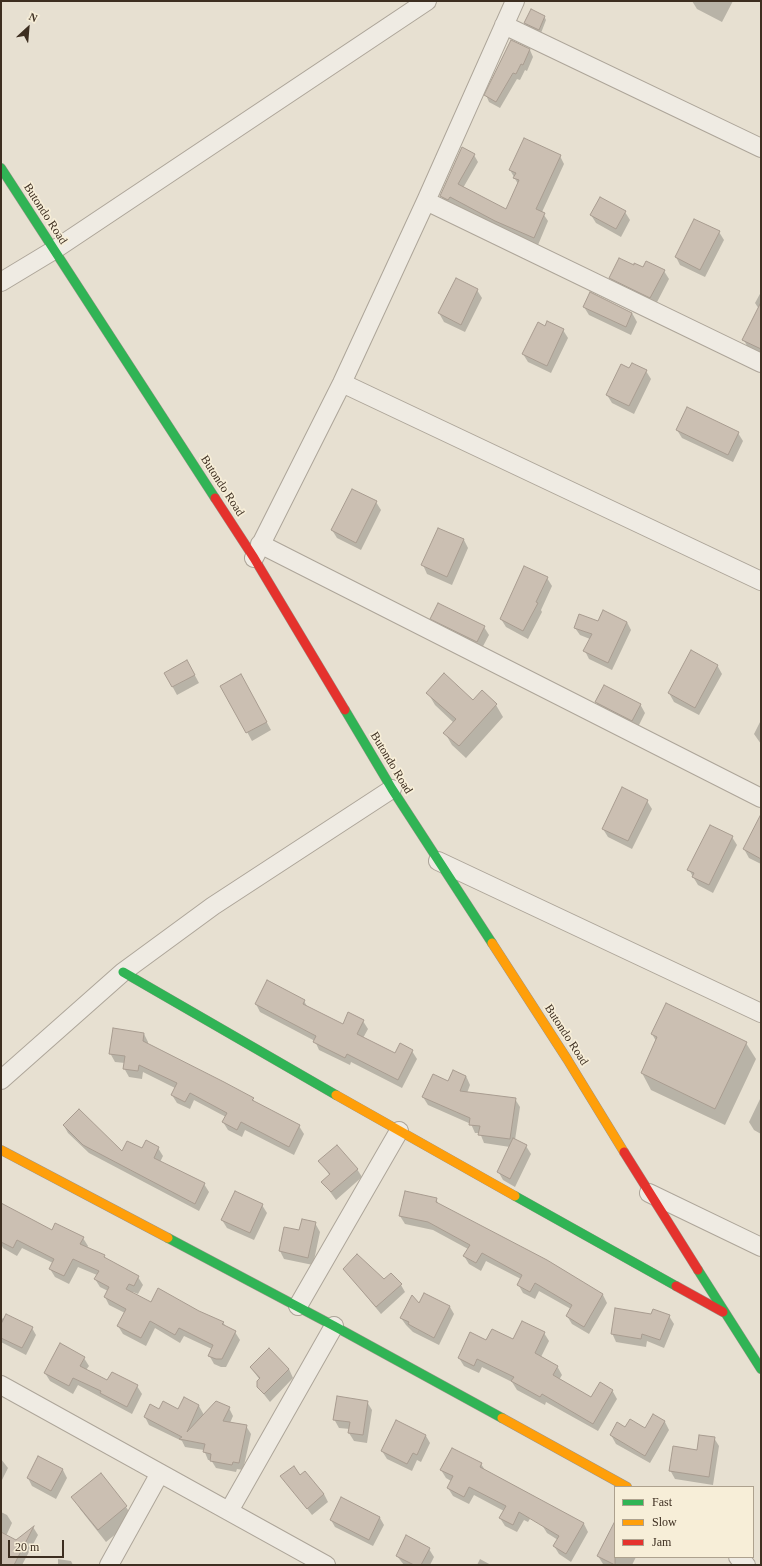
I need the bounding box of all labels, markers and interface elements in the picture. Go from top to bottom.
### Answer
north arrow [8,8,48,48]
text: N [27,10,39,24]
street label: Butondo Road [20,181,70,247]
street label: Butondo Road [197,453,247,519]
street label: Butondo Road [367,729,415,797]
street label: Butondo Road [541,1002,591,1068]
legend [614,1486,754,1558]
text: Fast [652,1495,672,1509]
text: Slow [652,1515,677,1529]
scale bar [10,1532,66,1558]
text: Jam [652,1535,671,1549]
text: 20 m [15,1540,39,1554]

